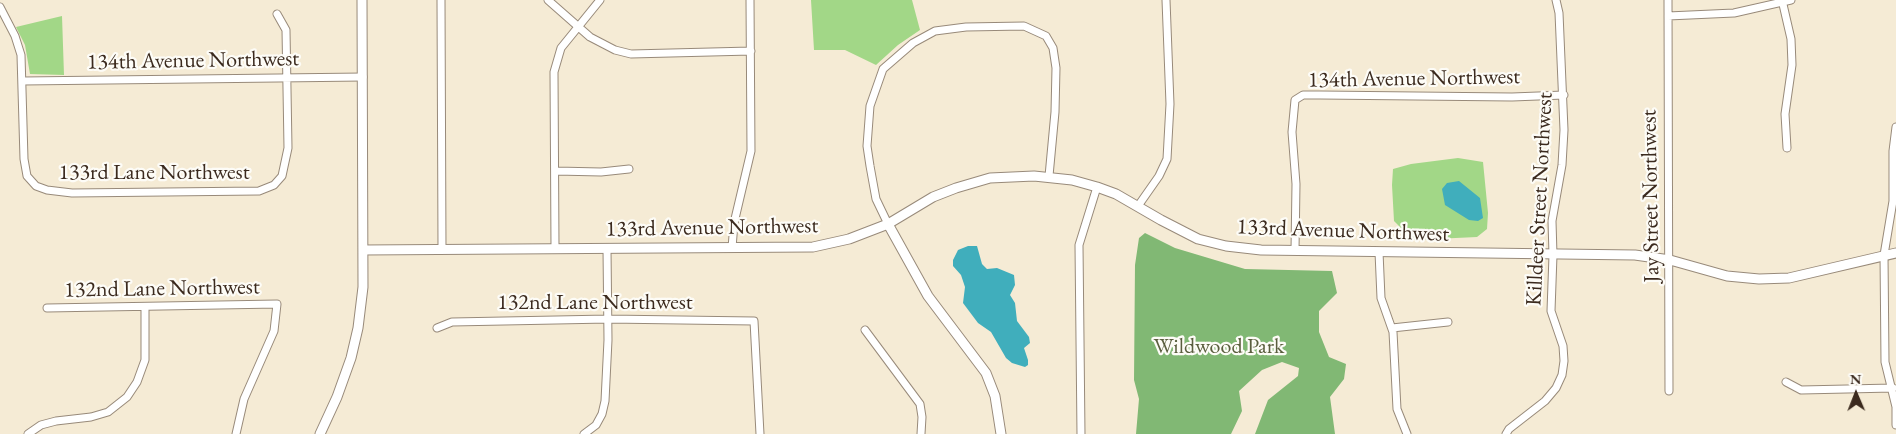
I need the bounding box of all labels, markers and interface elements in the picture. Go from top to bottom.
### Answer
street label: 134th Avenue Northwest [87,46,299,76]
street label: 134th Avenue Northwest [1308,64,1520,94]
street label: Killdeer Street Northwest [1521,91,1559,307]
street label: Jay Street Northwest [1636,109,1666,283]
street label: 133rd Lane Northwest [58,160,250,186]
street label: 133rd Avenue Northwest [606,213,818,243]
street label: 133rd Avenue Northwest [1236,214,1450,248]
street label: 132nd Lane Northwest [64,274,260,304]
street label: 132nd Lane Northwest [497,290,693,316]
park label: Wildwood Park [1154,334,1284,360]
north arrow [1831,369,1881,419]
text: N [1850,370,1862,388]

